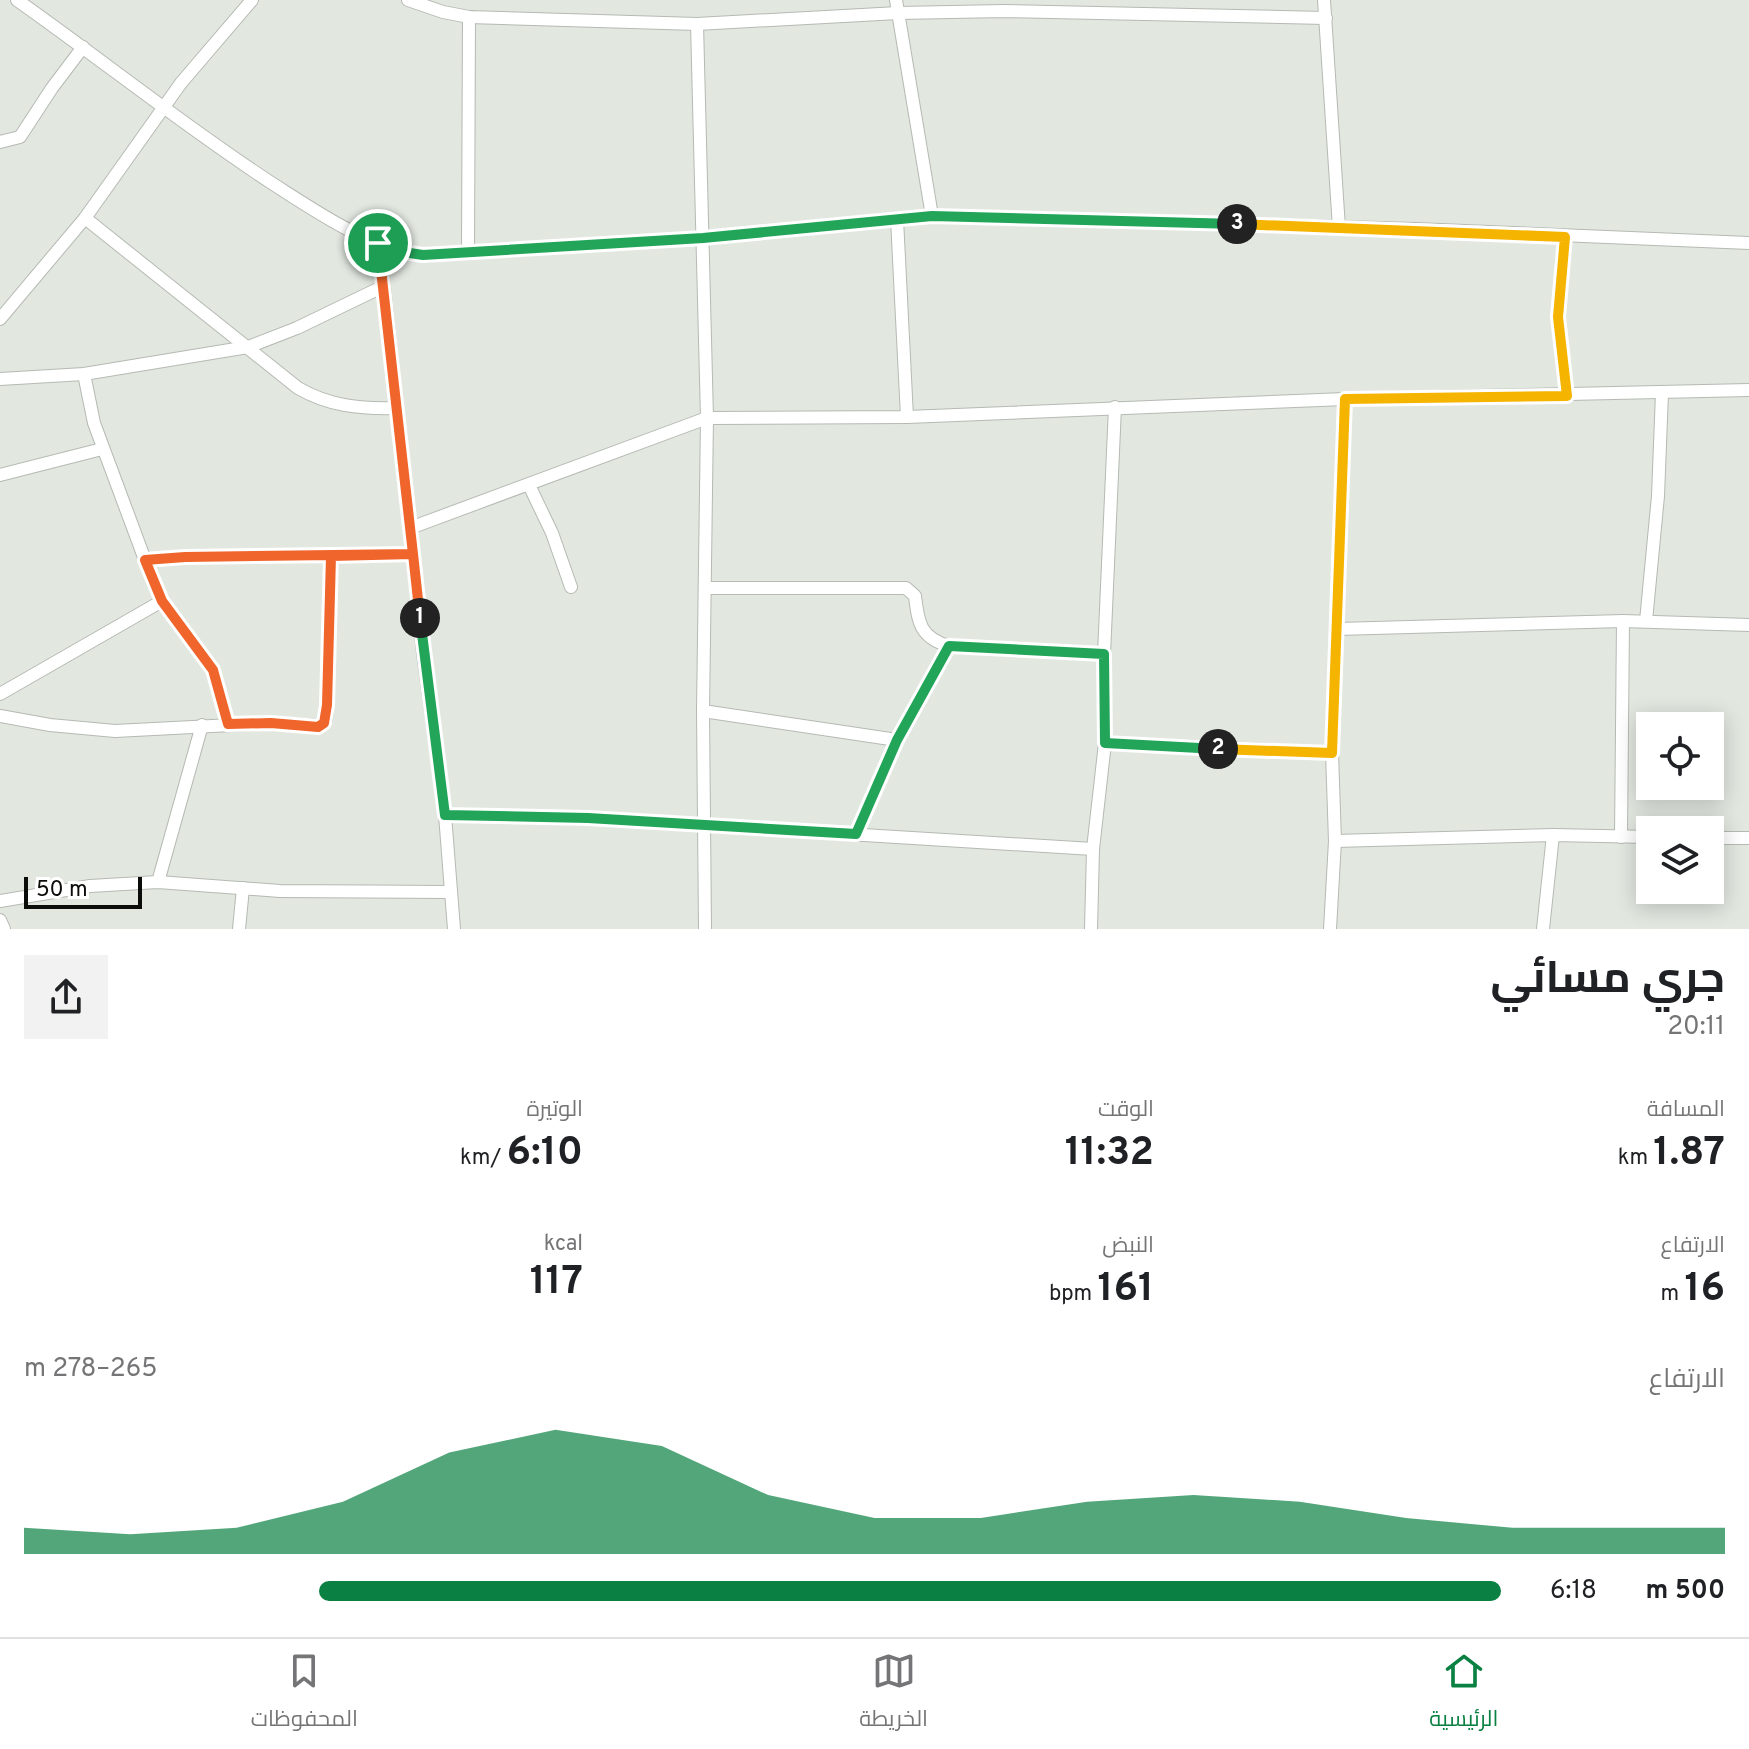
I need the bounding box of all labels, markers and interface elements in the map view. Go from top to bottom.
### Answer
pin: 3 [1217,204,1257,244]
pin [344,209,412,277]
text: 3 [1230,210,1244,237]
icon: arrive [356,221,400,265]
pin: 1 [400,598,440,638]
text: 1 [416,604,424,631]
map controls [1636,712,1724,904]
button: locate [1636,712,1724,800]
pin: 2 [1198,729,1238,769]
text: 2 [1211,735,1225,762]
button: layers [1636,816,1724,904]
scale bar [24,873,142,909]
text: 50 m [36,877,88,904]
text: جري مسائي [1491,953,1725,1009]
button: share [24,955,108,1039]
text: 20:11 [1667,1011,1725,1044]
text: الوتيرة [527,1097,583,1124]
text: الوقت [1098,1097,1154,1124]
text: المسافة [1647,1097,1725,1124]
text: 6:10 [506,1129,583,1179]
text: 11:32 [1065,1129,1154,1179]
text: 1.87 [1653,1129,1725,1179]
text: /km [460,1145,506,1172]
text: km [1618,1145,1653,1172]
text: kcal [544,1231,583,1258]
text: النبض [1102,1233,1154,1260]
text: الارتفاع [1661,1233,1725,1260]
text: 117 [530,1258,583,1308]
text: 161 [1097,1265,1154,1315]
text: 16 [1684,1265,1725,1315]
text: bpm [1049,1281,1097,1308]
text: m [1661,1281,1684,1308]
text: 265–278 m [24,1353,157,1386]
text: الارتفاع [1649,1364,1725,1397]
text: 6:18 [1550,1575,1597,1608]
text: 500 m [1646,1575,1725,1608]
tab: المحفوظات [251,1649,358,1739]
tab: الخريطة [859,1649,928,1739]
tab: الرئيسية [1429,1649,1498,1739]

